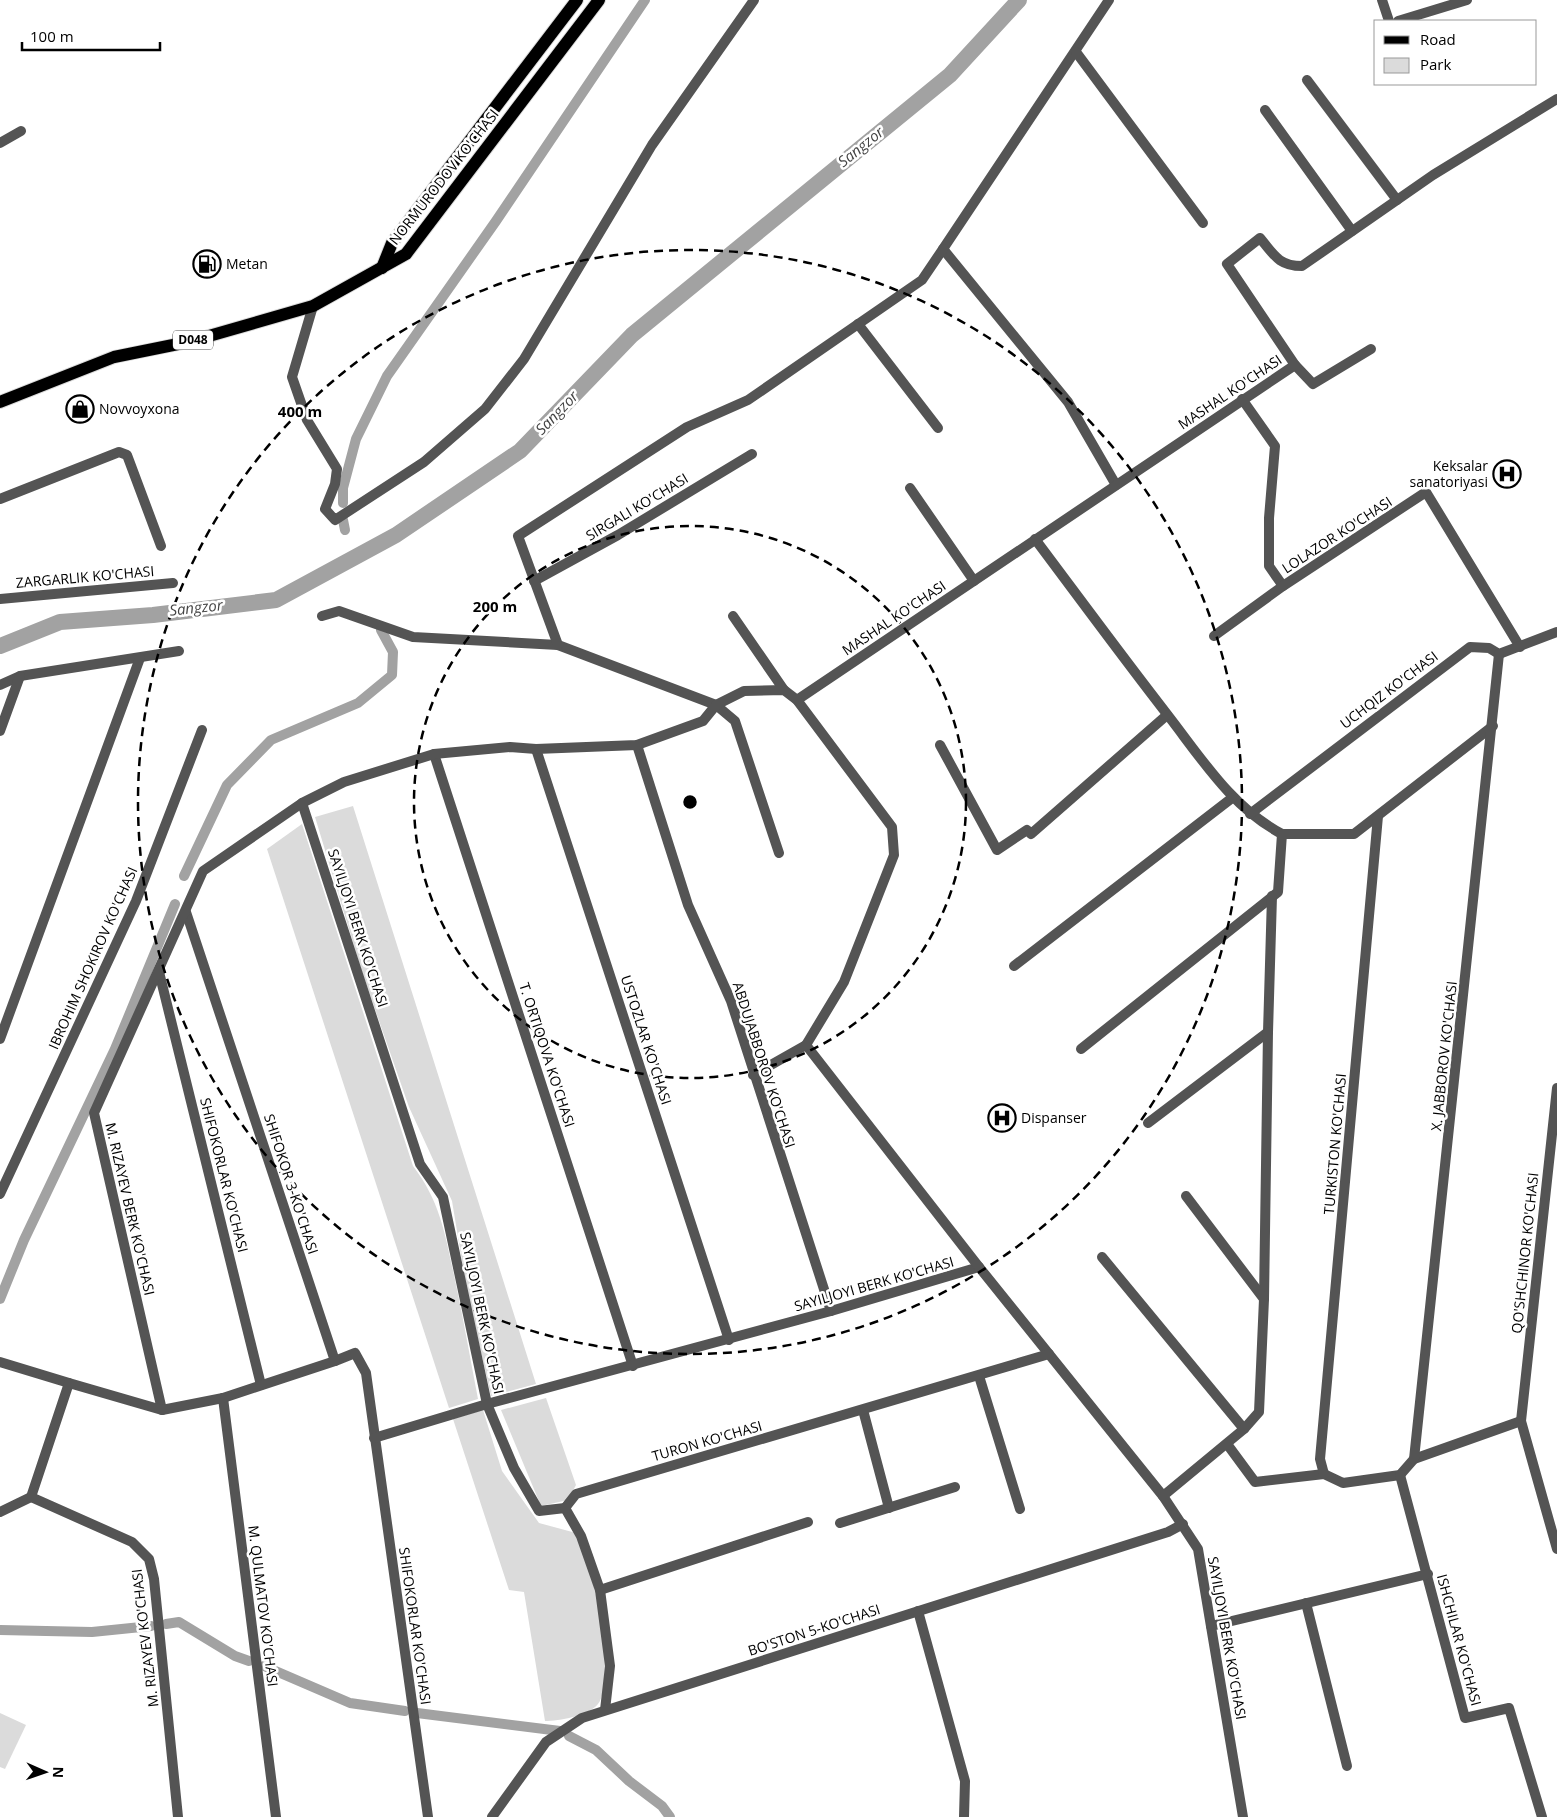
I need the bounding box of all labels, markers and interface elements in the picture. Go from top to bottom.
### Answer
scale bar [22,20,160,52]
legend [1374,20,1537,85]
text: 100 m [30,26,74,46]
text: Road [1420,29,1456,49]
text: Park [1420,54,1451,74]
street label: NORMURODOV KO'CHASI [385,105,503,249]
water label: Sangzor [833,121,888,171]
fuel station icon: Metan [192,249,222,279]
place label: Metan [226,254,268,273]
road number: D048 [173,330,213,350]
street label: MASHAL KO'CHASI [1174,350,1285,433]
water label: Sangzor [531,385,583,438]
shop icon: Novvoyxona [65,394,95,424]
place label: Novvoyxona [99,399,180,418]
text: 400 m [278,401,322,421]
place label: Keksalar sanatoriyasi [1410,456,1488,491]
hospital icon: Keksalar sanatoriyasi [1492,459,1522,489]
street label: SIRGALI KO'CHASI [582,468,691,545]
street label: LOLAZOR KO'CHASI [1278,492,1395,577]
street label: ZARGARLIK KO'CHASI [15,561,155,592]
street label: MASHAL KO'CHASI [838,576,949,659]
water label: Sangzor [168,594,225,620]
text: 200 m [473,596,517,616]
street label: UCHQIZ KO'CHASI [1336,647,1441,733]
centre of rings [681,793,699,811]
street label: SAYILJOYI BERK KO'CHASI [324,846,393,1009]
street label: IBROHIM SHOKIROV KO'CHASI [44,864,141,1052]
street label: USTOZLAR KO'CHASI [617,973,676,1107]
street label: ABDUJABBOROV KO'CHASI [729,979,800,1150]
street label: T. ORTIQOVA KO'CHASI [515,980,580,1130]
street label: X. JABBOROV KO'CHASI [1426,980,1461,1132]
street label: TURKISTON KO'CHASI [1319,1073,1350,1215]
street label: SHIFOKORLAR KO'CHASI [196,1096,253,1254]
hospital icon: Dispanser [987,1103,1017,1133]
place label: Dispanser [1021,1108,1087,1127]
street label: SHIFOKOR 3-KO'CHASI [260,1111,323,1256]
street label: M. RIZAYEV BERK KO'CHASI [101,1121,160,1297]
street label: QO'SHCHINOR KO'CHASI [1507,1172,1542,1334]
street label: SAYILJOYI BERK KO'CHASI [456,1230,509,1396]
street label: SAYILJOYI BERK KO'CHASI [792,1252,956,1315]
street label: TURON KO'CHASI [650,1416,764,1465]
street label: M. QULMATOV KO'CHASI [244,1524,283,1688]
street label: SHIFOKORLAR KO'CHASI [395,1546,436,1706]
street label: SAYILJOYI BERK KO'CHASI [1204,1555,1251,1721]
street label: M. RIZAYEV KO'CHASI [127,1568,162,1708]
street label: ISHCHILAR KO'CHASI [1433,1572,1486,1708]
street label: BO'STON 5-KO'CHASI [745,1599,882,1660]
north arrow [20,1747,70,1797]
text: N [49,1766,68,1778]

